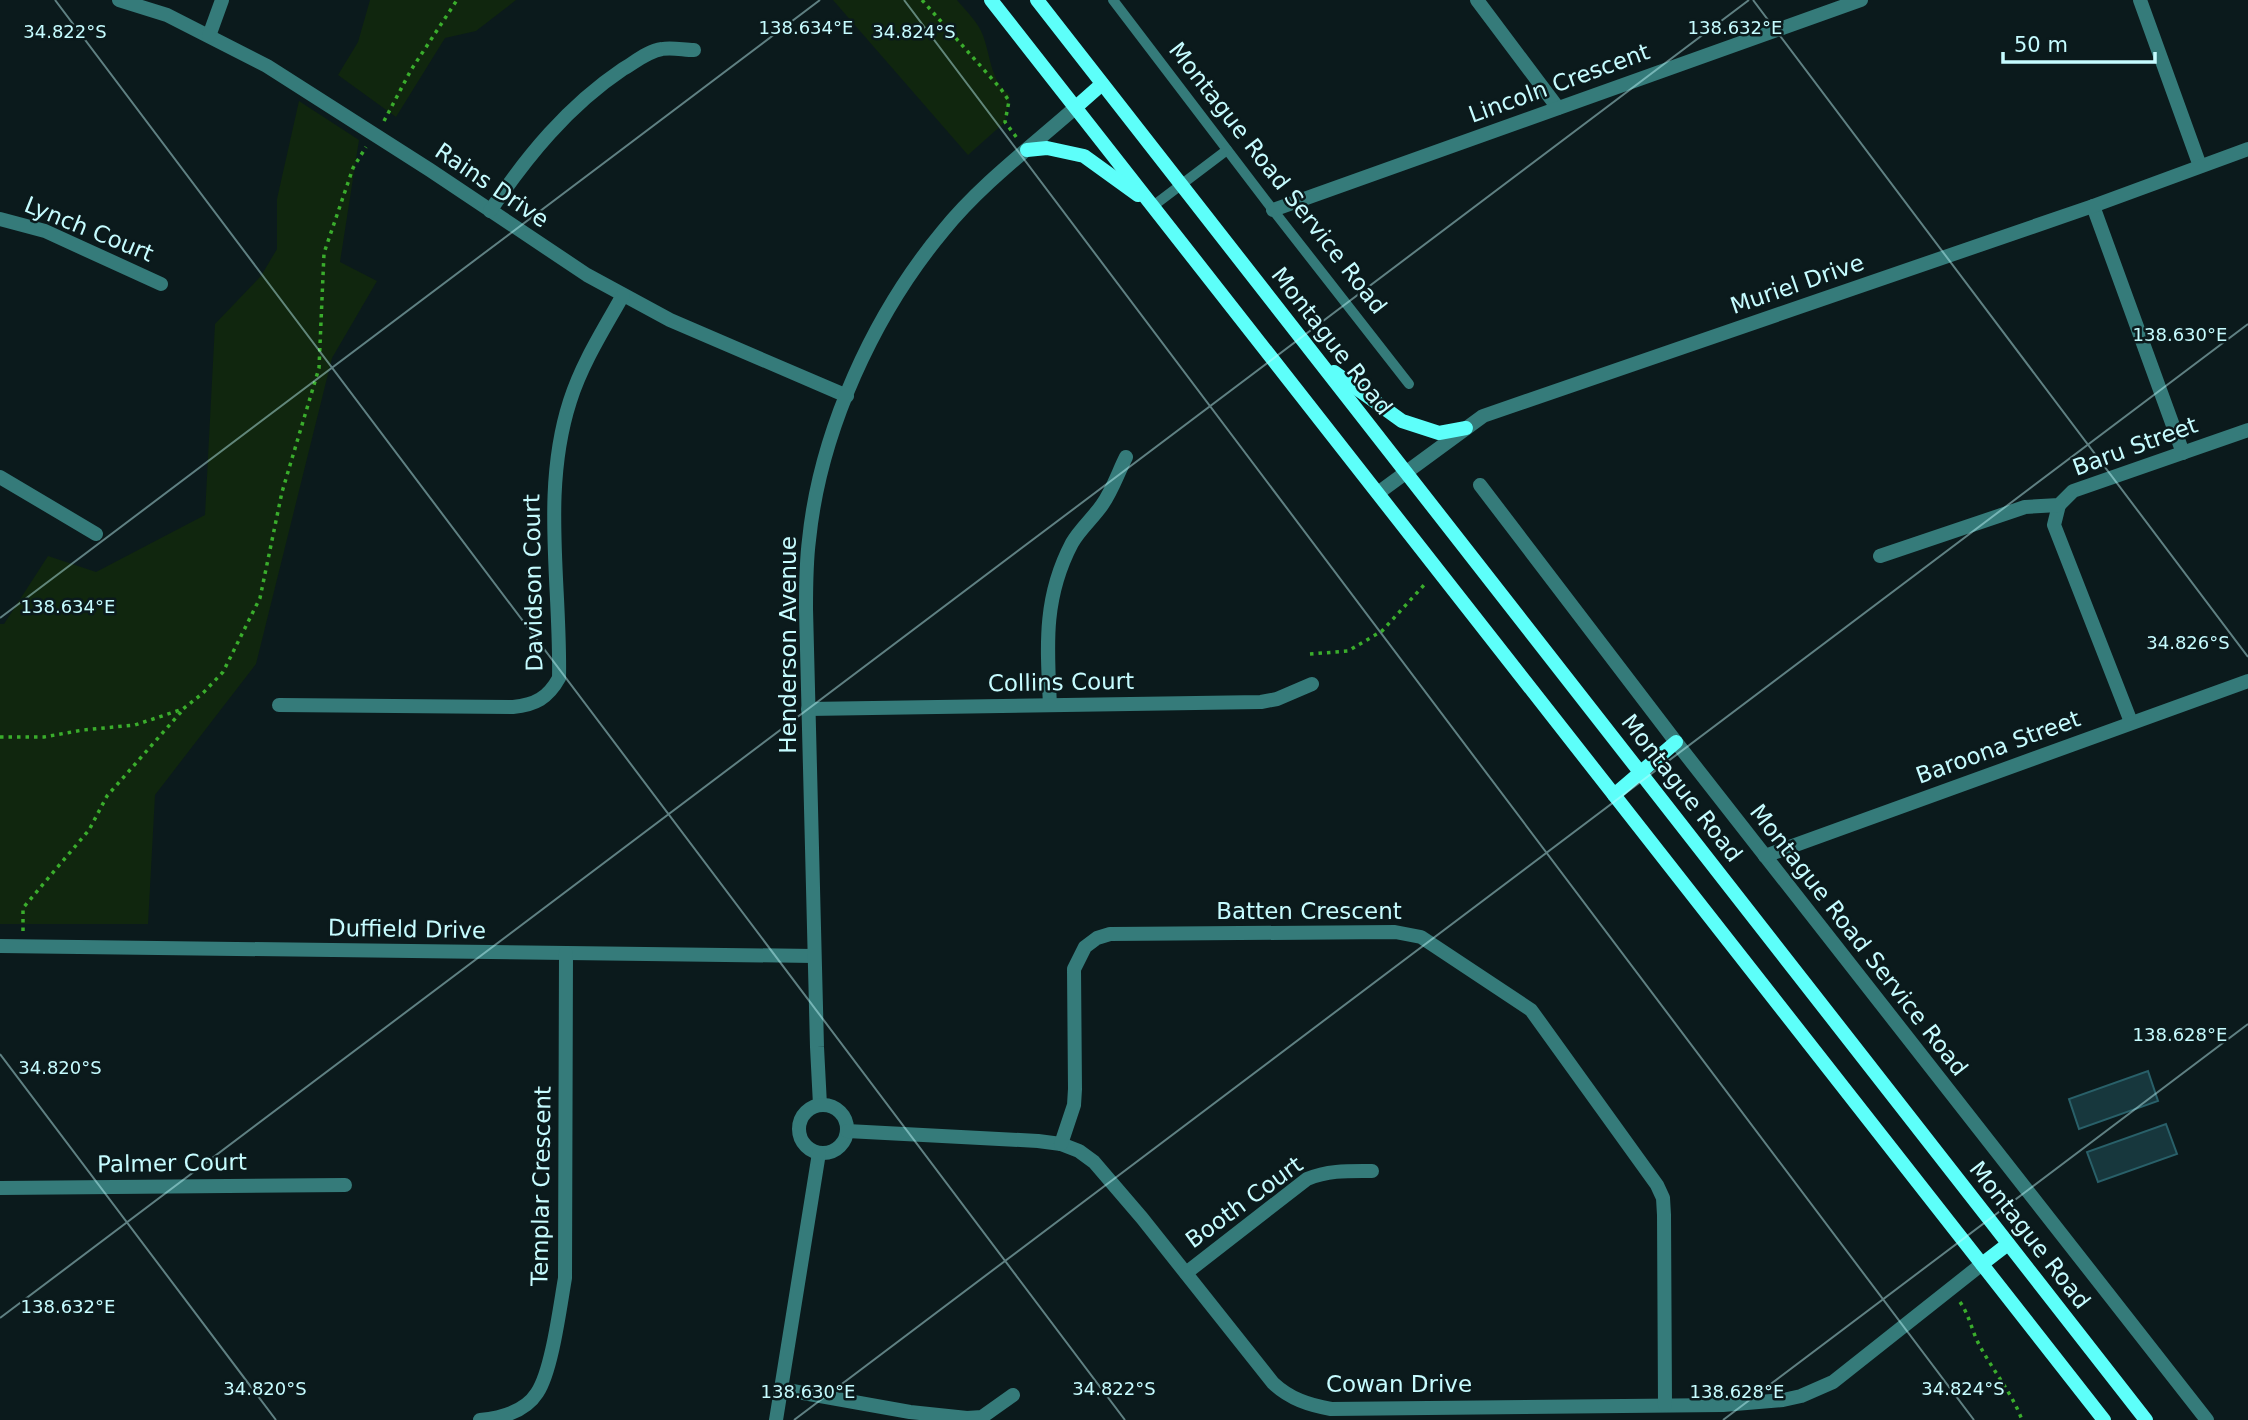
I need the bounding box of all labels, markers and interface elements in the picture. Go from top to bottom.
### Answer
text: 138.634°E [759,17,853,38]
text: 138.632°E [1688,17,1782,38]
text: 34.822°S [23,21,107,42]
text: 34.824°S [872,21,956,42]
scale bar [2003,21,2155,65]
text: 50 m [2014,33,2068,57]
street label: Montague Road Service Road [1164,37,1392,319]
street label: Lincoln Crescent [1465,38,1653,128]
street label: Rains Drive [430,138,554,232]
street label: Lynch Court [21,191,157,267]
street label: Muriel Drive [1727,249,1867,319]
street label: Montague Road [1266,262,1398,420]
text: 138.630°E [2133,324,2227,345]
street label: Baru Street [2069,411,2201,481]
street label: Davidson Court [518,494,548,672]
street label: Henderson Avenue [775,536,801,754]
text: 138.634°E [21,596,115,617]
text: 34.826°S [2146,632,2230,653]
street label: Collins Court [988,668,1134,696]
street label: Baroona Street [1912,705,2084,789]
street label: Montague Road [1616,709,1748,867]
street label: Montague Road Service Road [1745,799,1973,1081]
street label: Batten Crescent [1216,898,1402,924]
street label: Duffield Drive [328,915,486,943]
text: 138.628°E [2133,1024,2227,1045]
text: 34.820°S [18,1057,102,1078]
street label: Templar Crescent [526,1086,556,1287]
street label: Palmer Court [97,1149,247,1177]
street label: Booth Court [1181,1151,1307,1253]
street label: Montague Road [1964,1156,2096,1314]
text: 138.632°E [21,1296,115,1317]
street label: Cowan Drive [1326,1371,1472,1397]
text: 34.820°S [223,1378,307,1399]
text: 34.822°S [1072,1378,1156,1399]
text: 34.824°S [1921,1378,2005,1399]
text: 138.630°E [761,1381,855,1402]
text: 138.628°E [1690,1381,1784,1402]

